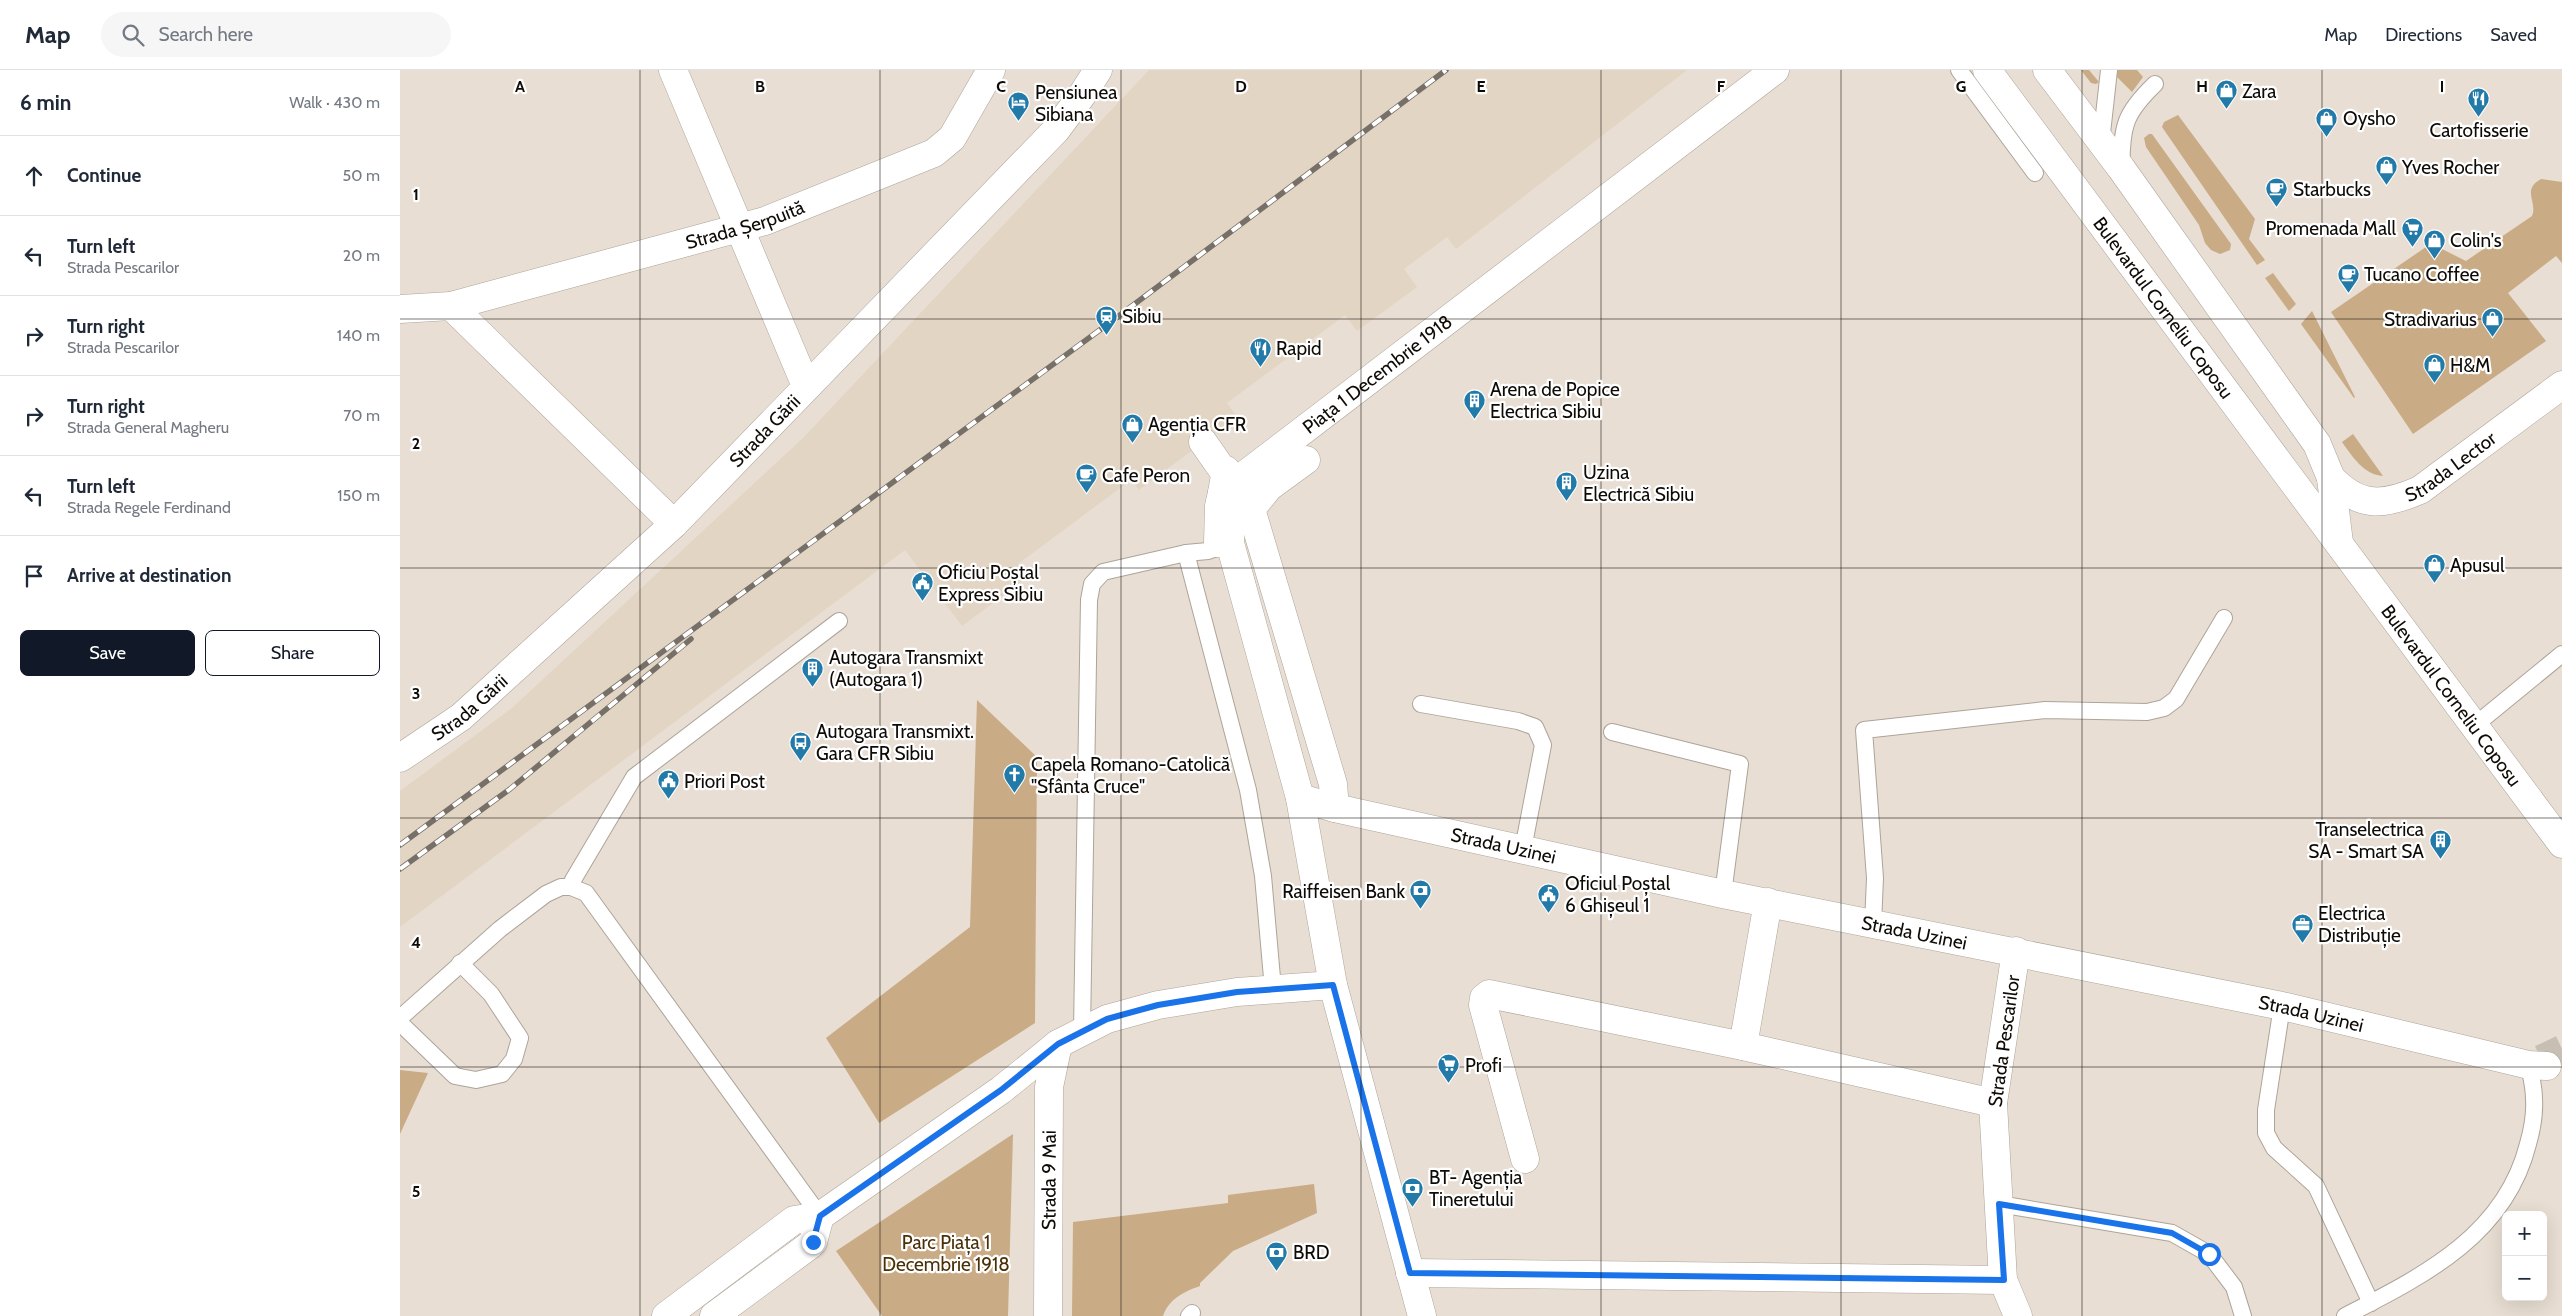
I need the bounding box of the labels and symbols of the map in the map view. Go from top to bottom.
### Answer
text: A [515,77,525,96]
text: B [755,77,765,96]
text: C [996,77,1006,96]
text: D [1235,77,1247,96]
text: E [1476,77,1486,96]
text: F [1717,77,1726,96]
text: G [1956,77,1966,96]
text: H [2196,77,2208,96]
text: I [2440,77,2444,96]
shop icon: Zara [2214,79,2238,110]
place label: Zara [2242,80,2276,103]
place label: Pensiunea Sibiana [1035,81,1117,126]
restaurant icon: Cartofisserie [2467,87,2491,118]
hotel icon: Pensiunea Sibiana [1007,91,1031,122]
shop icon: Oysho [2315,106,2339,137]
place label: Oysho [2343,107,2396,130]
place label: Cartofisserie [2429,119,2529,142]
shop icon: Yves Rocher [2374,155,2398,186]
place label: Yves Rocher [2401,156,2499,179]
cafe icon: Starbucks [2265,177,2289,208]
place label: Starbucks [2293,178,2371,201]
text: 1 [413,185,419,204]
street label: Strada Șerpuită [683,195,808,254]
street label: Bulevardul Corneliu Coposu [2089,212,2239,403]
supermarket icon: Promenada Mall [2400,216,2424,247]
place label: Promenada Mall [2266,217,2397,240]
shop icon: Colin's [2422,228,2446,259]
place label: Colin's [2450,229,2502,252]
cafe icon: Tucano Coffee [2336,262,2360,293]
place label: Tucano Coffee [2364,263,2479,286]
station icon: Sibiu [1094,304,1118,335]
place label: Sibiu [1122,305,1162,328]
shop icon: Stradivarius [2481,307,2505,338]
place label: Stradivarius [2384,308,2477,331]
street label: Piața 1 Decembrie 1918 [1298,310,1456,438]
restaurant icon: Rapid [1248,336,1272,367]
place label: Rapid [1276,337,1322,360]
shop icon: H&M [2422,353,2446,384]
place label: H&M [2450,354,2490,377]
place label: Arena de Popice Electrica Sibiu [1490,378,1620,423]
building icon: Arena de Popice Electrica Sibiu [1462,388,1486,419]
street label: Strada Gării [724,390,805,472]
shop icon: Agenția CFR [1120,412,1144,443]
place label: Agenția CFR [1148,413,1247,437]
street label: Strada Lector [2402,426,2500,506]
text: 2 [412,434,420,453]
place label: Uzina Electrică Sibiu [1583,461,1694,506]
cafe icon: Cafe Peron [1074,463,1098,494]
place label: Cafe Peron [1102,464,1190,487]
building icon: Uzina Electrică Sibiu [1555,471,1579,502]
shop icon: Apusul [2422,553,2446,584]
place label: Apusul [2450,554,2505,577]
place label: Oficiu Poștal Express Sibiu [938,561,1043,606]
public building icon: Oficiu Poștal Express Sibiu [910,571,934,602]
street label: Bulevardul Corneliu Coposu [2377,600,2527,791]
place label: Autogara Transmixt (Autogara 1) [829,646,984,691]
building icon: Autogara Transmixt (Autogara 1) [801,656,825,687]
street label: Strada Gării [427,669,512,745]
text: 3 [412,684,420,703]
place label: Autogara Transmixt. Gara CFR Sibiu [816,720,974,765]
bus stop icon: Autogara Transmixt. Gara CFR Sibiu [788,730,812,761]
place label: Capela Romano-Catolică "Sfânta Cruce" [1031,753,1230,798]
church icon: Capela Romano-Catolică "Sfânta Cruce" [1003,763,1027,794]
public building icon: Priori Post [656,769,680,800]
place label: Priori Post [684,770,765,793]
place label: Transelectrica SA - Smart SA [2308,818,2424,863]
street label: Strada Uzinei [1449,823,1558,868]
building icon: Transelectrica SA - Smart SA [2428,828,2452,859]
place label: Oficiul Poștal 6 Ghișeul 1 [1565,872,1671,918]
bank icon: Raiffeisen Bank [1409,879,1433,910]
place label: Raiffeisen Bank [1282,880,1405,903]
public building icon: Oficiul Poștal 6 Ghișeul 1 [1537,882,1561,913]
place label: Electrica Distribuție [2318,902,2401,948]
street label: Strada Uzinei [1860,911,1969,954]
office icon: Electrica Distribuție [2290,912,2314,943]
text: 4 [411,933,421,952]
street label: Strada Pescarilor [1983,974,2025,1108]
street label: Strada Uzinei [2257,990,2366,1037]
supermarket icon: Profi [1437,1053,1461,1084]
place label: Profi [1465,1054,1502,1077]
street label: Strada 9 Mai [1037,1130,1060,1230]
place label: BT- Agenția Tineretului [1429,1166,1522,1211]
bank icon: BT- Agenția Tineretului [1401,1176,1425,1207]
text: 5 [412,1182,420,1201]
route end [802,1231,825,1254]
park label: Parc Piața 1 Decembrie 1918 [882,1231,1010,1276]
bank icon: BRD [1265,1240,1289,1271]
place label: BRD [1293,1241,1330,1264]
route start [2198,1243,2221,1266]

